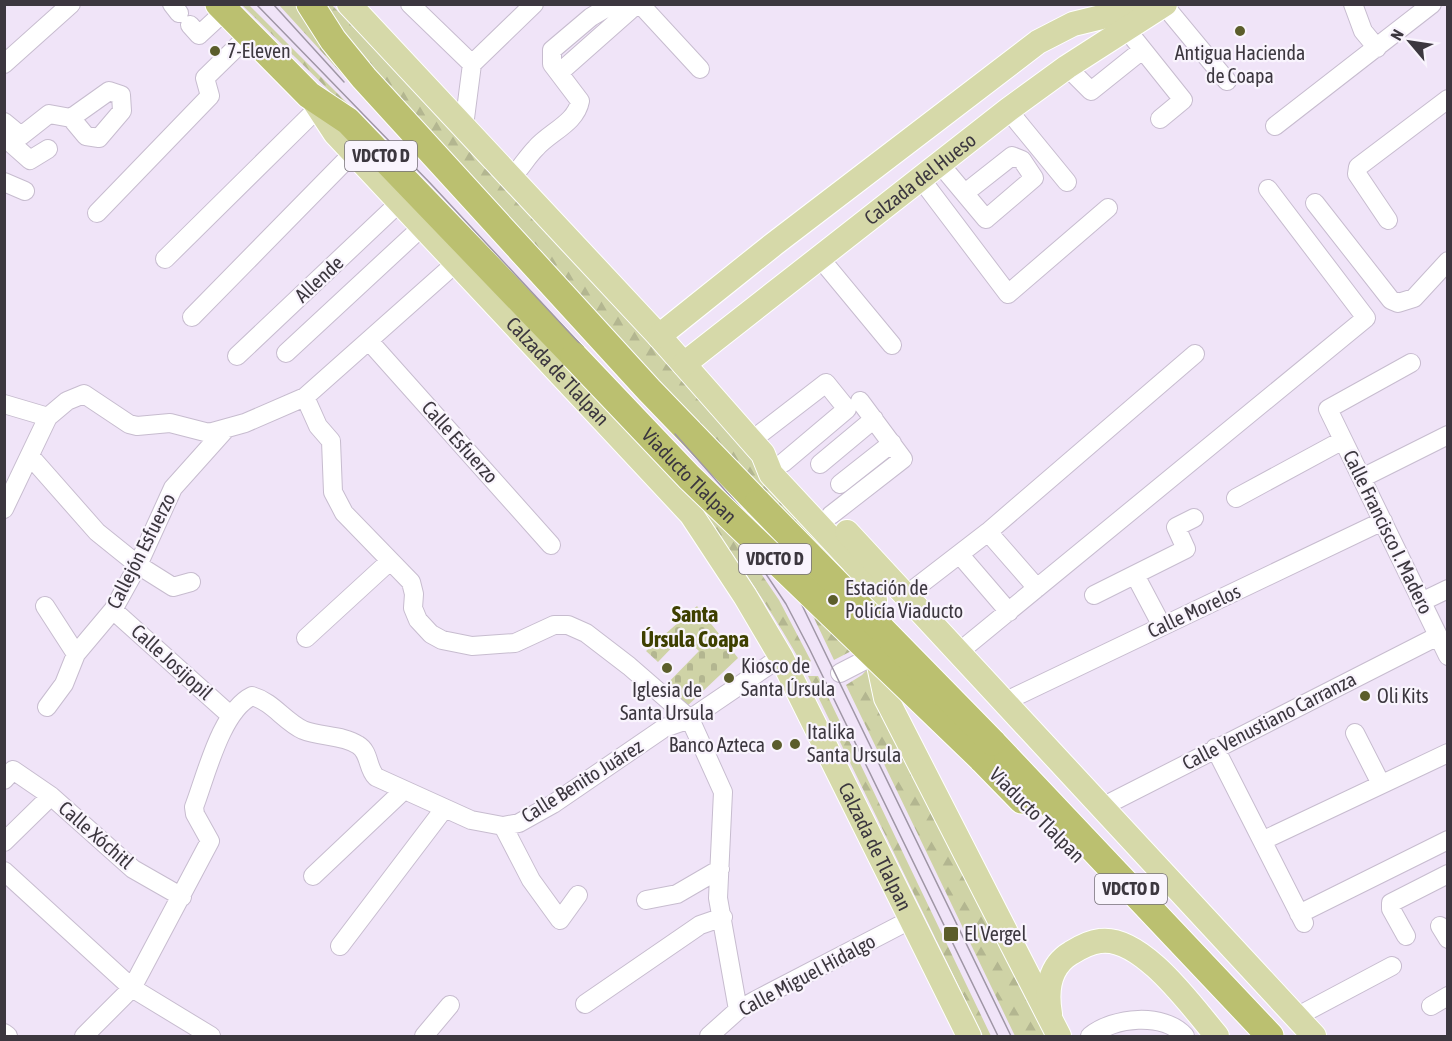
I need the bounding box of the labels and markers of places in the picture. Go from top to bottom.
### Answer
marker: Antigua Hacienda de Coapa [1233,24,1247,38]
place label: 7-Eleven [227,39,291,62]
place label: Antigua Hacienda de Coapa [1175,41,1305,87]
marker: 7-Eleven [208,44,222,58]
place label: Estación de Policía Viaducto [845,576,963,622]
marker: Estación de Policía Viaducto [826,593,840,607]
place label: Kiosco de Santa Úrsula [741,654,835,700]
marker: Iglesia de Santa Ursula [660,661,674,675]
marker: Kiosco de Santa Úrsula [722,671,736,685]
place label: Iglesia de Santa Ursula [620,678,714,724]
place label: Oli Kits [1377,684,1429,707]
marker: Oli Kits [1358,689,1372,703]
place label: Italika Santa Ursula [807,720,901,766]
place label: Banco Azteca [669,733,765,756]
marker: Italika Santa Ursula [788,737,802,751]
marker: Banco Azteca [770,738,784,752]
place label: El Vergel [964,922,1027,945]
marker: El Vergel [942,925,960,943]

